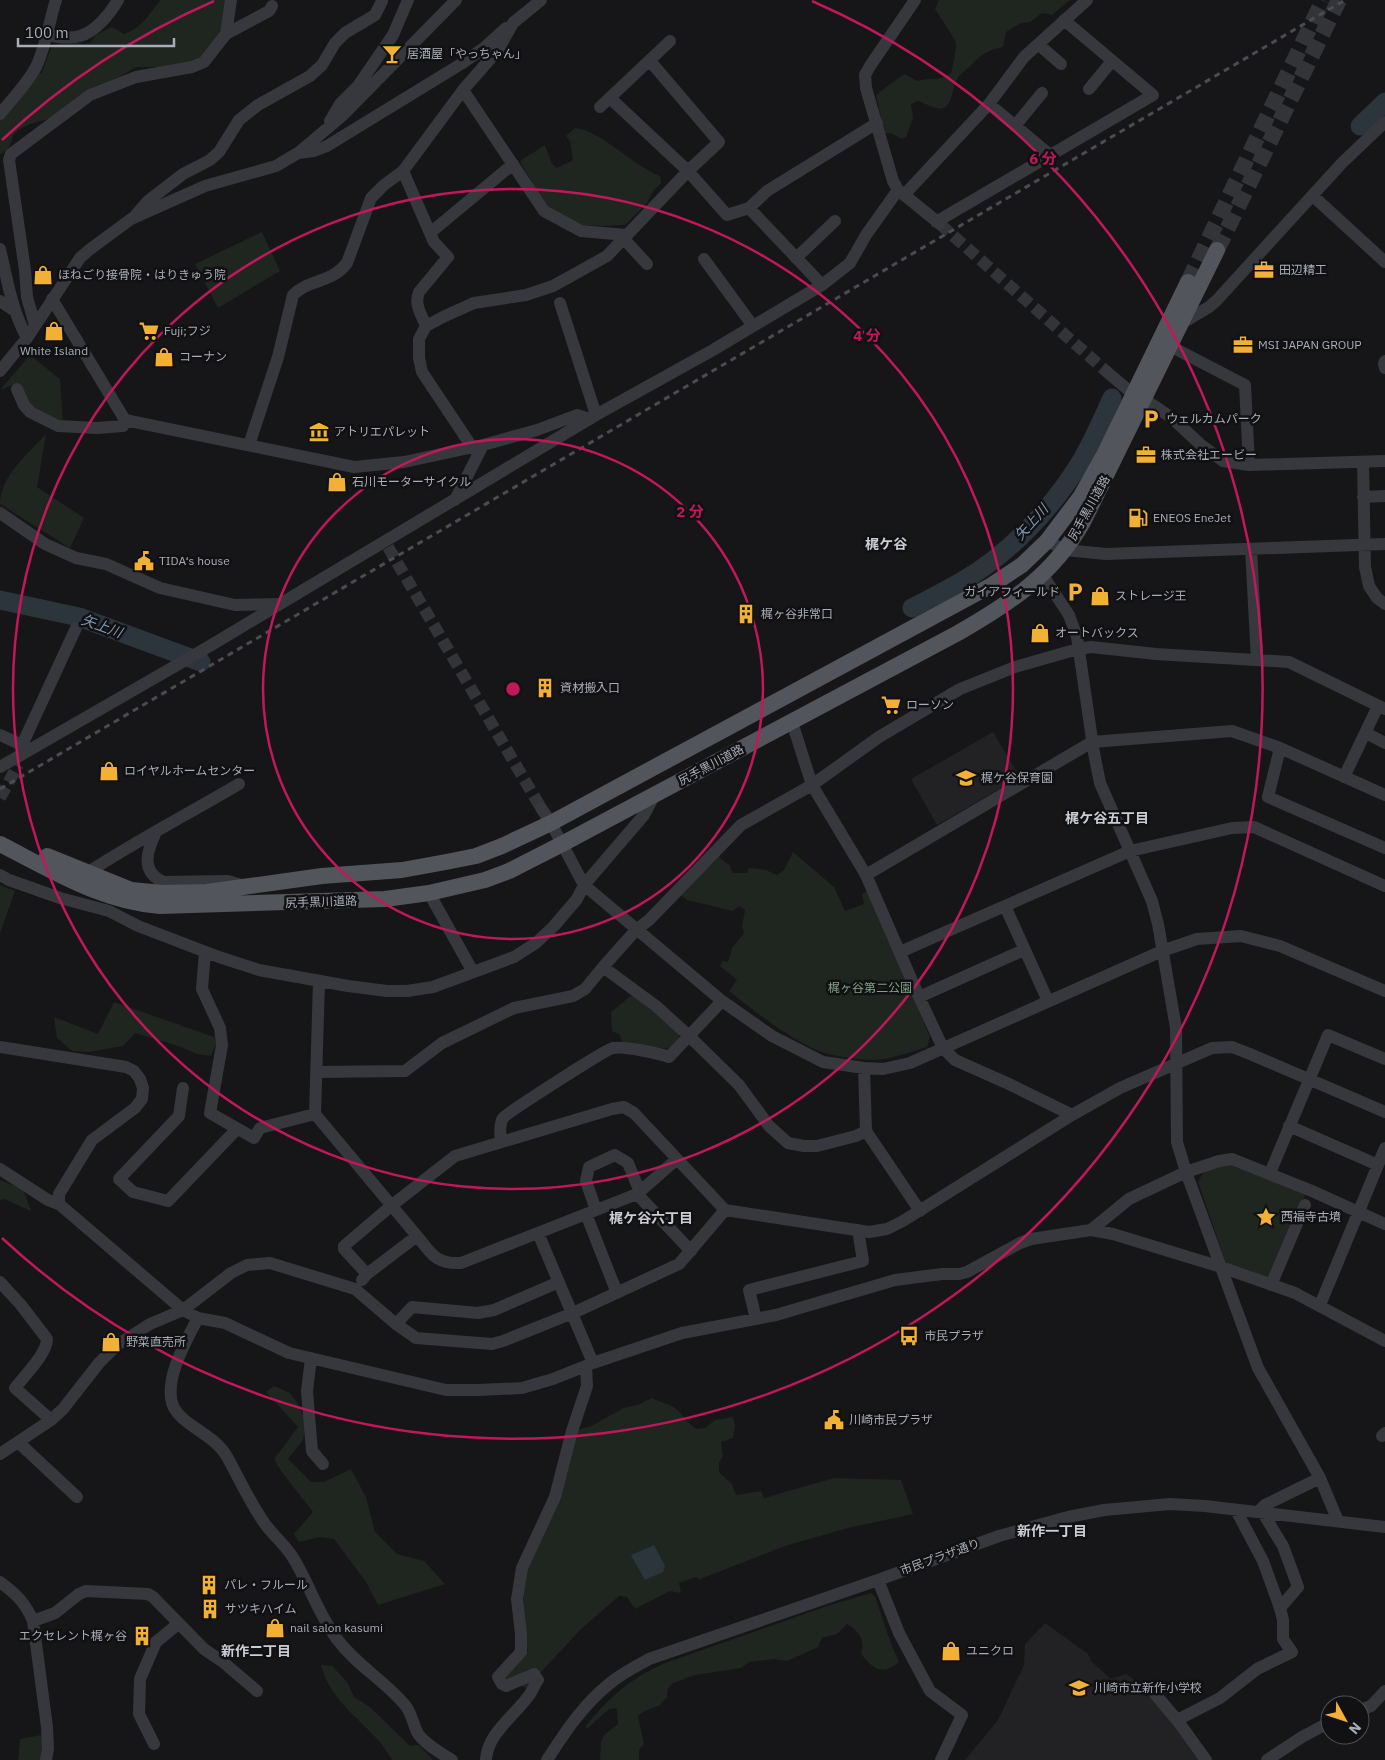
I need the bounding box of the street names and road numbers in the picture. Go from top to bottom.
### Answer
street label: 尻手黒川道路 [1065,473,1113,543]
street label: 尻手黒川道路 [675,741,746,788]
street label: 尻手黒川道路 [285,893,357,910]
street label: 市民プラザ通り [898,1535,982,1578]

